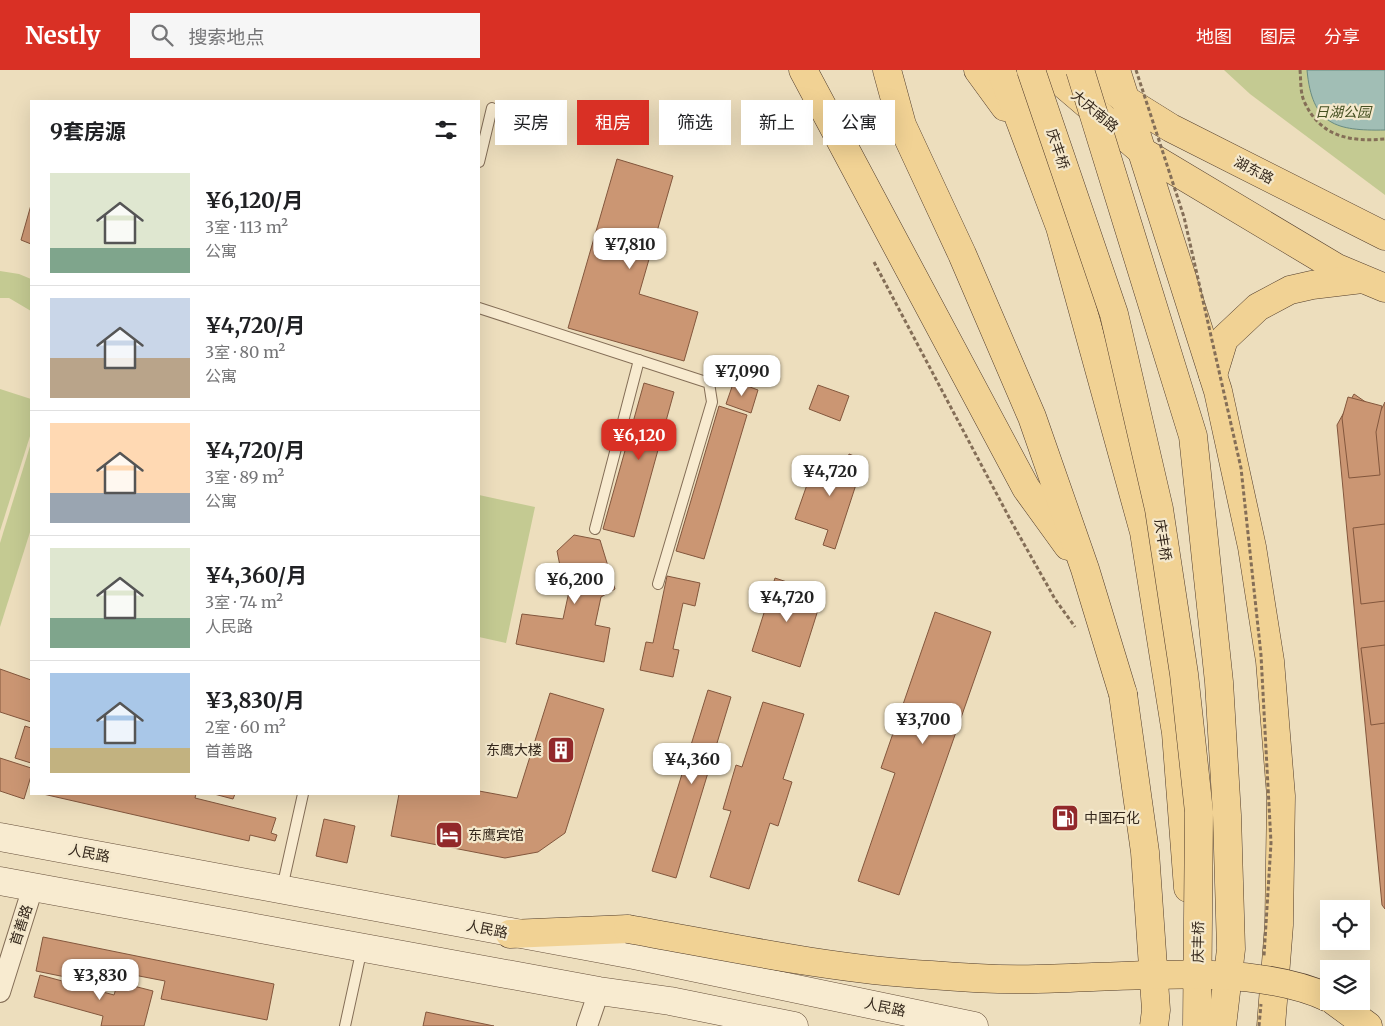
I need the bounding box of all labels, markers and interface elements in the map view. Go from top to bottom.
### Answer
search box [130,13,480,58]
text: Nestly [25,20,100,51]
icon: search [148,21,176,49]
text: 搜索地点 [188,25,264,49]
text: 地图 [1196,25,1232,48]
text: 图层 [1260,25,1296,48]
text: 分享 [1324,25,1360,48]
street label: 大庆南路 [1068,86,1122,136]
chip: 买房 [495,100,567,145]
chip: 租房 [577,100,649,145]
chip: 筛选 [659,100,731,145]
chip: 新上 [741,100,813,145]
chip: 公寓 [823,100,895,145]
park label: 日湖公园 [1315,103,1373,121]
icon: filters [432,116,460,144]
text: 9套房源 [50,118,126,145]
street label: 庆丰桥 [1043,126,1073,172]
street label: 湖东路 [1231,152,1277,188]
text: ¥6,120/月 [205,187,303,214]
icon: home [90,193,150,253]
text: 3室 · 113 m² [205,217,288,237]
pin: ¥7,810 [589,228,671,270]
text: ¥7,810 [604,234,656,254]
text: 公寓 [205,241,237,261]
text: ¥4,720/月 [205,312,305,339]
icon: home [90,318,150,378]
text: 3室 · 80 m² [205,342,285,362]
pin: ¥7,090 [701,354,783,397]
text: ¥7,090 [714,361,770,381]
text: 公寓 [205,366,237,386]
pin: ¥6,120 [598,418,680,461]
text: ¥6,120 [612,425,666,445]
text: ¥4,720/月 [205,437,305,464]
icon: home [90,443,150,503]
pin: ¥4,720 [789,454,871,497]
text: ¥4,720 [803,461,857,481]
text: 3室 · 89 m² [205,467,284,487]
text: 公寓 [205,491,237,511]
street label: 庆丰桥 [1151,518,1175,562]
text: ¥4,360/月 [205,562,307,589]
pin: ¥6,200 [534,562,616,605]
icon: home [90,568,150,628]
text: ¥6,200 [546,569,604,589]
pin: ¥4,720 [746,580,828,623]
text: ¥4,720 [760,587,814,607]
text: 3室 · 74 m² [205,592,283,612]
text: 人民路 [205,616,253,636]
text: ¥3,830/月 [205,687,305,714]
icon: home [90,693,150,753]
pin: ¥3,700 [882,702,964,745]
text: ¥3,700 [896,709,951,729]
text: 2室 · 60 m² [205,717,286,737]
building icon: 东鹰大楼 [546,735,576,765]
text: 首善路 [205,741,253,761]
place label: 东鹰大楼 [486,741,542,759]
pin: ¥4,360 [651,742,733,785]
text: ¥4,360 [664,749,720,769]
fuel station icon: 中国石化 [1050,803,1080,833]
place label: 中国石化 [1084,809,1140,827]
hotel icon: 东鹰宾馆 [434,820,464,850]
place label: 东鹰宾馆 [468,826,524,844]
street label: 人民路 [67,840,111,866]
map controls [1320,900,1370,1010]
button: locate [1320,900,1370,950]
street label: 首善路 [6,902,36,948]
street label: 人民路 [465,916,509,942]
street label: 庆丰桥 [1189,921,1207,963]
pin: ¥3,830 [59,958,141,1001]
button: layers [1320,960,1370,1010]
text: ¥3,830 [73,965,127,985]
street label: 人民路 [863,994,907,1020]

